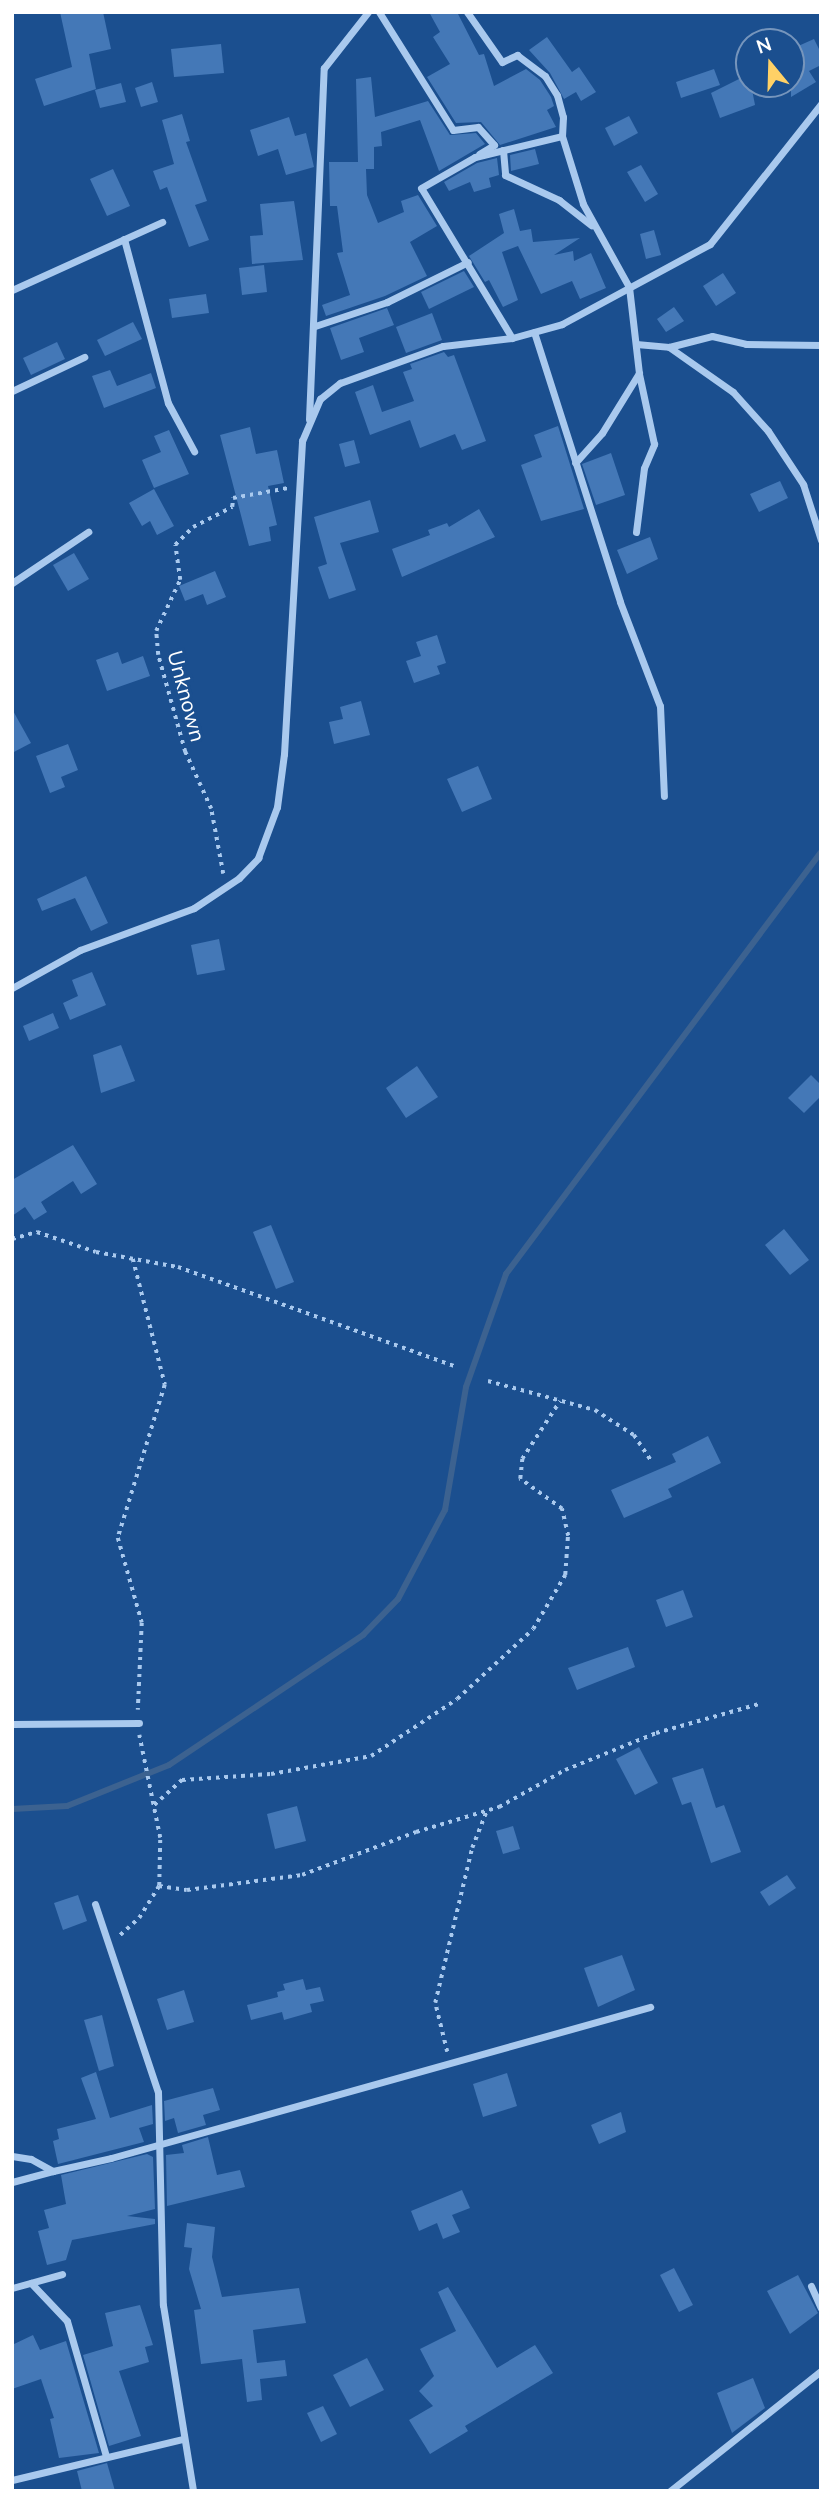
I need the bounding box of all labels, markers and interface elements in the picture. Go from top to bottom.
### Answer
north arrow [735,28,805,98]
text: N [753,31,775,59]
street label: Unknown [163,648,211,744]

